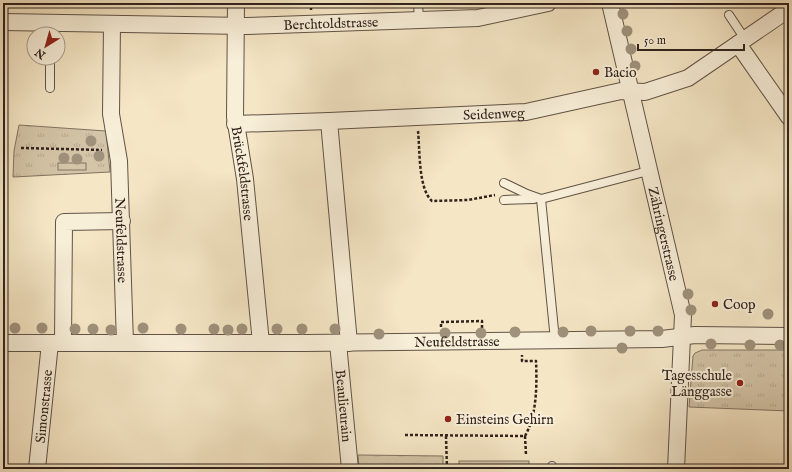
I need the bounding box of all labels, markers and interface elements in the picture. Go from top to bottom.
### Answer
street label: Berchtoldstrasse [283,13,379,35]
north arrow [26,26,66,66]
scale bar [638,26,744,52]
text: 50 m [644,33,666,48]
text: N [32,44,49,62]
place label: Bacio [604,64,637,82]
marker: Bacio [591,67,601,77]
street label: Seidenweg [463,104,525,125]
street label: Brückfeldstrasse [227,125,257,222]
street label: Zähringerstrasse [643,185,683,283]
street label: Neufeldstrasse [110,197,131,284]
place label: Coop [723,296,756,314]
marker: Coop [710,299,720,309]
street label: Neufeldstrasse [414,333,500,352]
place label: Tagesschule Länggasse [662,367,733,401]
street label: Simonstrasse [32,368,57,444]
street label: Beaulieurain [331,369,355,443]
marker: Tagesschule Länggasse [735,378,745,388]
place label: Einsteins Gehirn [456,411,554,429]
marker: Einsteins Gehirn [443,414,453,424]

